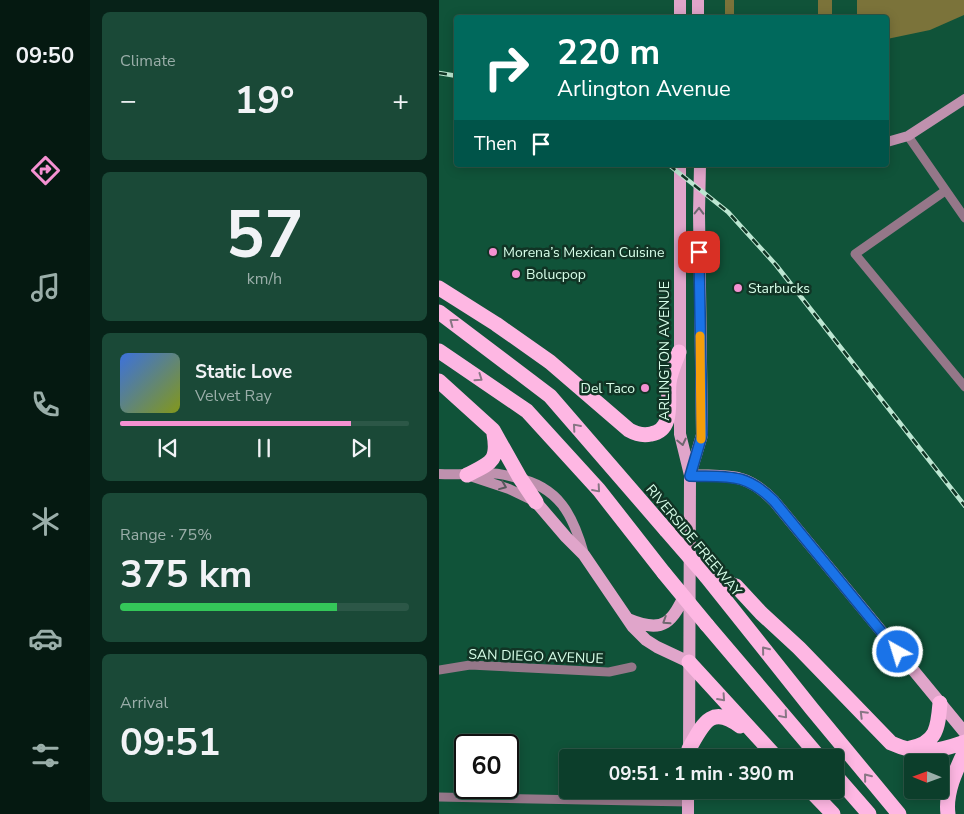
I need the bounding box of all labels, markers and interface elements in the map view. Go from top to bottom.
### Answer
text: 220 m [557,29,660,76]
icon: right [474,35,539,100]
text: 09:50 [16,41,74,71]
text: Climate [120,50,175,72]
text: Arlington Avenue [557,74,731,104]
text: 19° [234,75,295,126]
text: − [120,82,137,120]
text: + [392,82,409,120]
icon: arrive [527,130,555,158]
text: Then [474,131,517,157]
icon: directions [28,153,63,188]
text: 57 [225,191,304,280]
one-way arrow [694,207,704,214]
pin [678,231,720,273]
icon: arrive [685,238,713,266]
place label: Morena’s Mexican Cuisine [503,243,664,262]
marker: Morena’s Mexican Cuisine [487,246,499,258]
place label: Bolucpop [526,265,586,284]
text: km/h [247,268,282,290]
marker: Bolucpop [510,268,522,280]
icon: music [28,270,63,305]
place label: Starbucks [748,279,810,298]
street label: ARLINGTON AVENUE [655,281,674,421]
marker: Starbucks [732,282,744,294]
one-way arrow [449,319,459,328]
text: Static Love [195,359,292,385]
one-way arrow [473,372,483,381]
place label: Del Taco [581,379,635,398]
marker: Del Taco [639,382,651,394]
text: Velvet Ray [195,385,272,407]
icon: phone [28,387,63,422]
one-way arrow [573,424,582,433]
icon: previous [154,434,182,462]
icon: pause [250,434,278,462]
icon: next [347,434,375,462]
one-way arrow [676,437,687,446]
one-way arrow [498,480,507,491]
street label: RIVERSIDE FREEWAY [641,481,746,601]
one-way arrow [592,483,601,492]
icon: climate [28,504,63,539]
text: Range · 75% [120,524,212,546]
text: 375 km [120,549,252,600]
one-way arrow [662,614,671,624]
icon: car [28,621,63,656]
position arrow [871,625,923,677]
street label: SAN DIEGO AVENUE [468,645,604,668]
one-way arrow [761,647,770,656]
text: Arrival [120,692,168,714]
one-way arrow [716,693,725,702]
one-way arrow [778,710,787,719]
one-way arrow [860,711,869,720]
text: 09:51 [120,717,221,768]
speed limit sign: 60 [454,734,519,799]
icon: filters [28,738,63,773]
north arrow [904,754,949,799]
map controls [904,754,949,799]
text: 09:51 · 1 min · 390 m [609,761,794,787]
one-way arrow [864,773,873,782]

